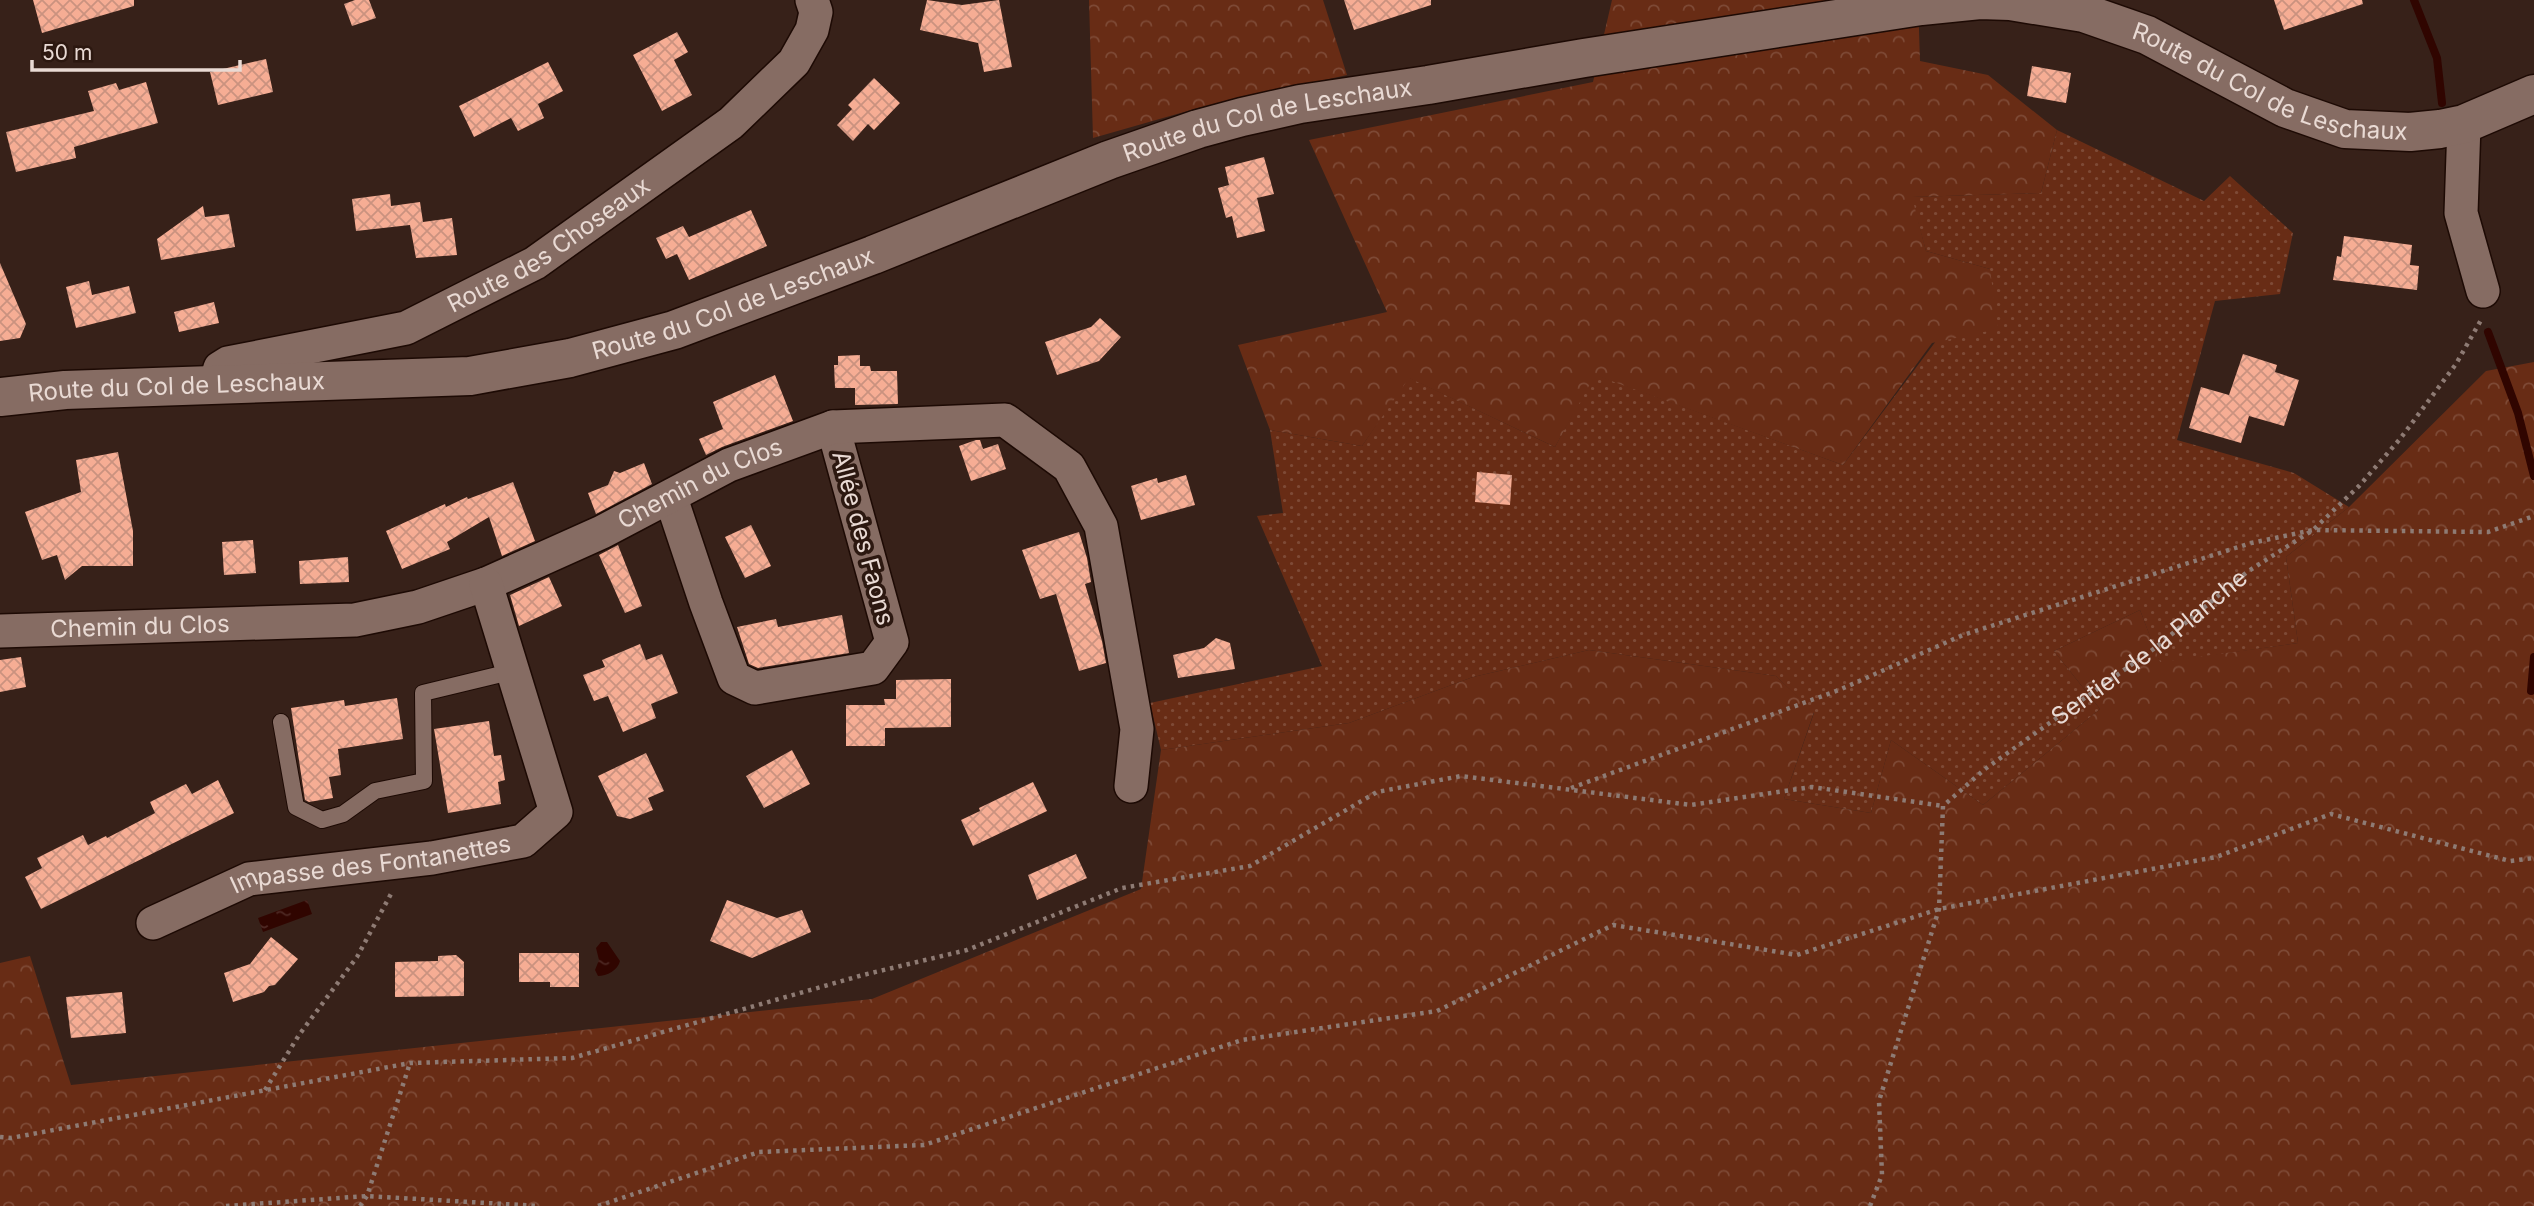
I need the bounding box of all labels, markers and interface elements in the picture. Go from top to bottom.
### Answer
street label: Route du Col de Leschaux [2129,16,2408,146]
scale bar [32,28,240,72]
text: 50 m [42,40,92,65]
street label: Route du Col de Leschaux [1119,73,1414,168]
street label: Route des Choseaux [442,171,655,319]
street label: Route du Col de Leschaux [589,241,878,365]
street label: Route du Col de Leschaux [27,366,325,408]
street label: Chemin du Clos [613,432,786,535]
street label: Allée des Faons [826,448,901,628]
street label: Sentier de la Planche [2045,563,2253,731]
street label: Chemin du Clos [50,609,230,643]
street label: Impasse des Fontanettes [225,829,513,900]

